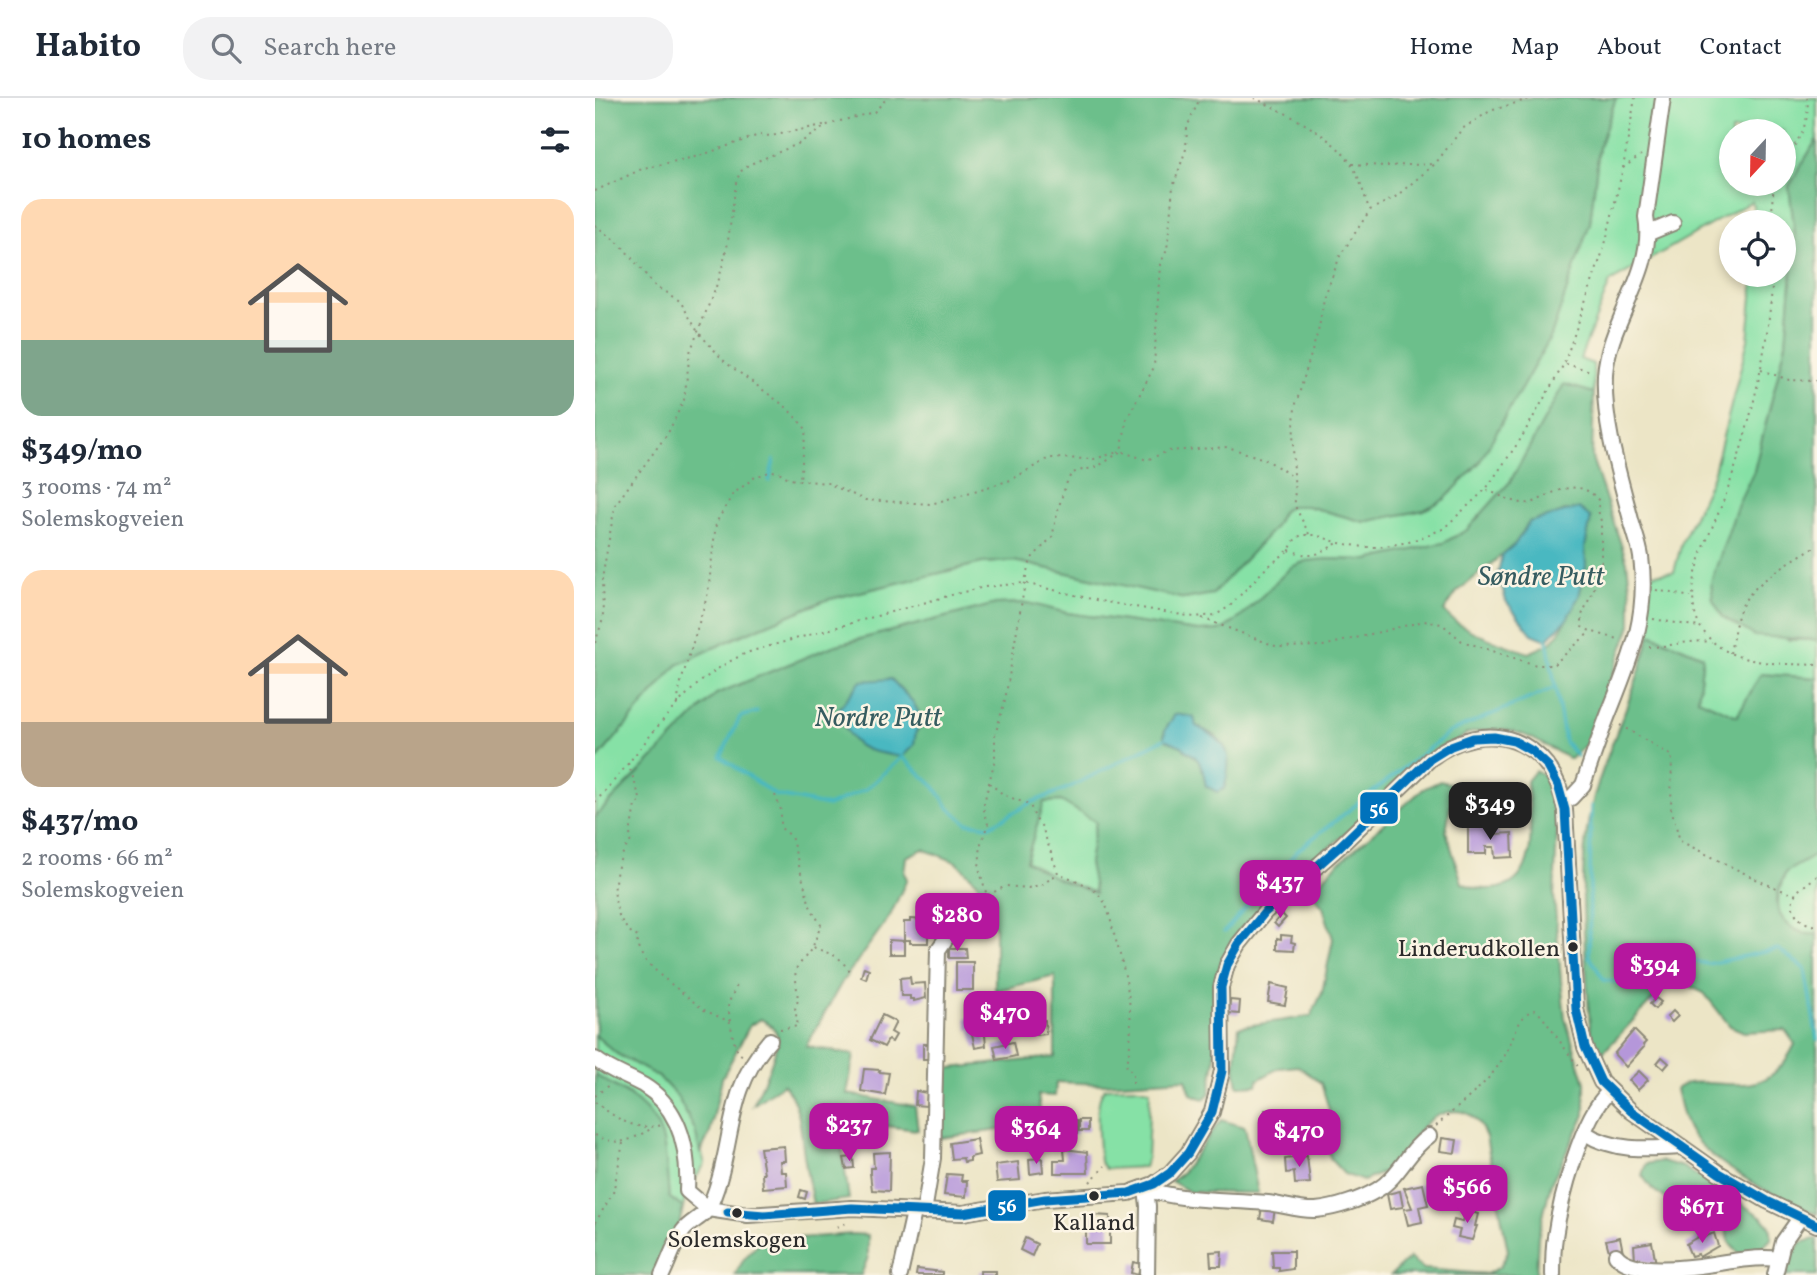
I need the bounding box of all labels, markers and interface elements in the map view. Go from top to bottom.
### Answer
search box [183,17,673,80]
text: Habito [35,25,141,71]
icon: search [207,29,245,67]
text: Search here [263,30,396,66]
text: Home [1409,31,1473,65]
text: Map [1511,31,1559,65]
text: About [1597,31,1662,65]
text: Contact [1700,31,1782,65]
text: 10 homes [21,119,151,161]
north arrow [1719,119,1795,196]
map controls [1719,119,1796,287]
icon: filters [536,121,574,159]
button: locate [1719,210,1796,287]
icon: home [235,245,361,371]
text: $349/mo [21,430,142,472]
text: 3 rooms · 74 m² [21,472,171,504]
text: Solemskogveien [21,504,184,536]
water label: Søndre Putt [1478,558,1605,597]
icon: home [235,616,361,742]
water label: Nordre Putt [814,699,943,738]
pin: $349 [1449,782,1531,842]
text: $349 [1465,789,1515,821]
line badge: 56 [1359,791,1399,825]
text: 56 [1369,797,1389,823]
text: $437/mo [21,801,138,843]
text: 2 rooms · 66 m² [21,843,173,875]
pin: $437 [1239,860,1321,920]
text: $437 [1256,867,1304,899]
text: Solemskogveien [21,875,184,907]
pin: $280 [916,894,998,953]
text: $280 [931,900,983,932]
place label: Linderudkollen [1398,933,1560,967]
marker: Linderudkollen [1566,940,1580,954]
pin: $394 [1614,944,1696,1003]
text: $394 [1630,950,1680,982]
pin: $470 [964,992,1046,1051]
text: $470 [980,998,1030,1030]
pin: $237 [808,1104,890,1163]
pin: $364 [995,1107,1077,1166]
text: $237 [825,1110,873,1142]
pin: $470 [1258,1110,1340,1169]
text: $364 [1011,1113,1061,1145]
text: $470 [1274,1116,1324,1148]
pin: $566 [1426,1166,1508,1225]
text: $566 [1442,1172,1492,1204]
pin: $671 [1661,1186,1743,1245]
line badge: 56 [987,1189,1027,1222]
marker: Kalland [1087,1189,1101,1203]
text: $671 [1679,1192,1725,1224]
text: 56 [997,1194,1017,1220]
marker: Solemskogen [730,1206,744,1220]
place label: Kalland [1053,1207,1135,1241]
place label: Solemskogen [667,1224,807,1258]

